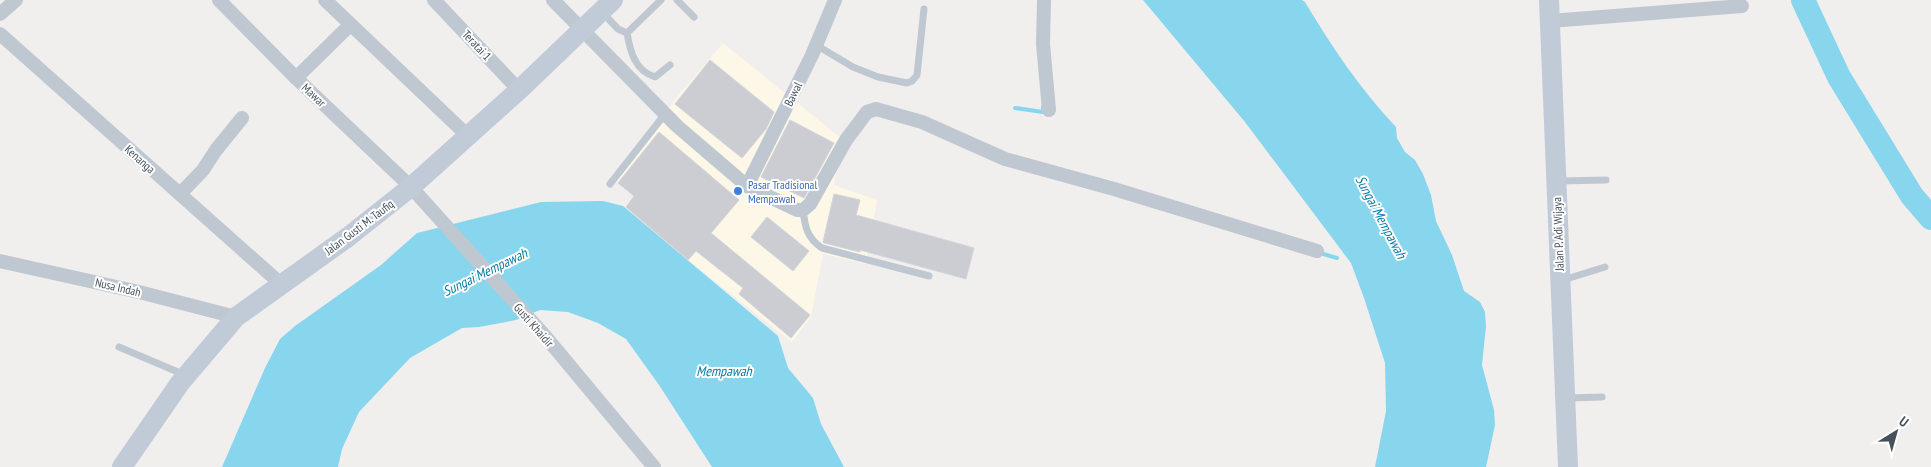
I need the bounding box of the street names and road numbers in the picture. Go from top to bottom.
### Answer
street label: Teratai 1 [459,27,495,63]
street label: Bawal [781,79,805,109]
street label: Mawar [299,80,330,110]
street label: Kenanga [122,141,158,177]
street label: Jalan Gusti M. Taufiq [321,196,397,258]
street label: Jalan P. Adi Wijaya [1549,197,1567,272]
street label: Nusa Indah [94,274,142,300]
street label: Gusti Khaidir [511,300,558,351]

